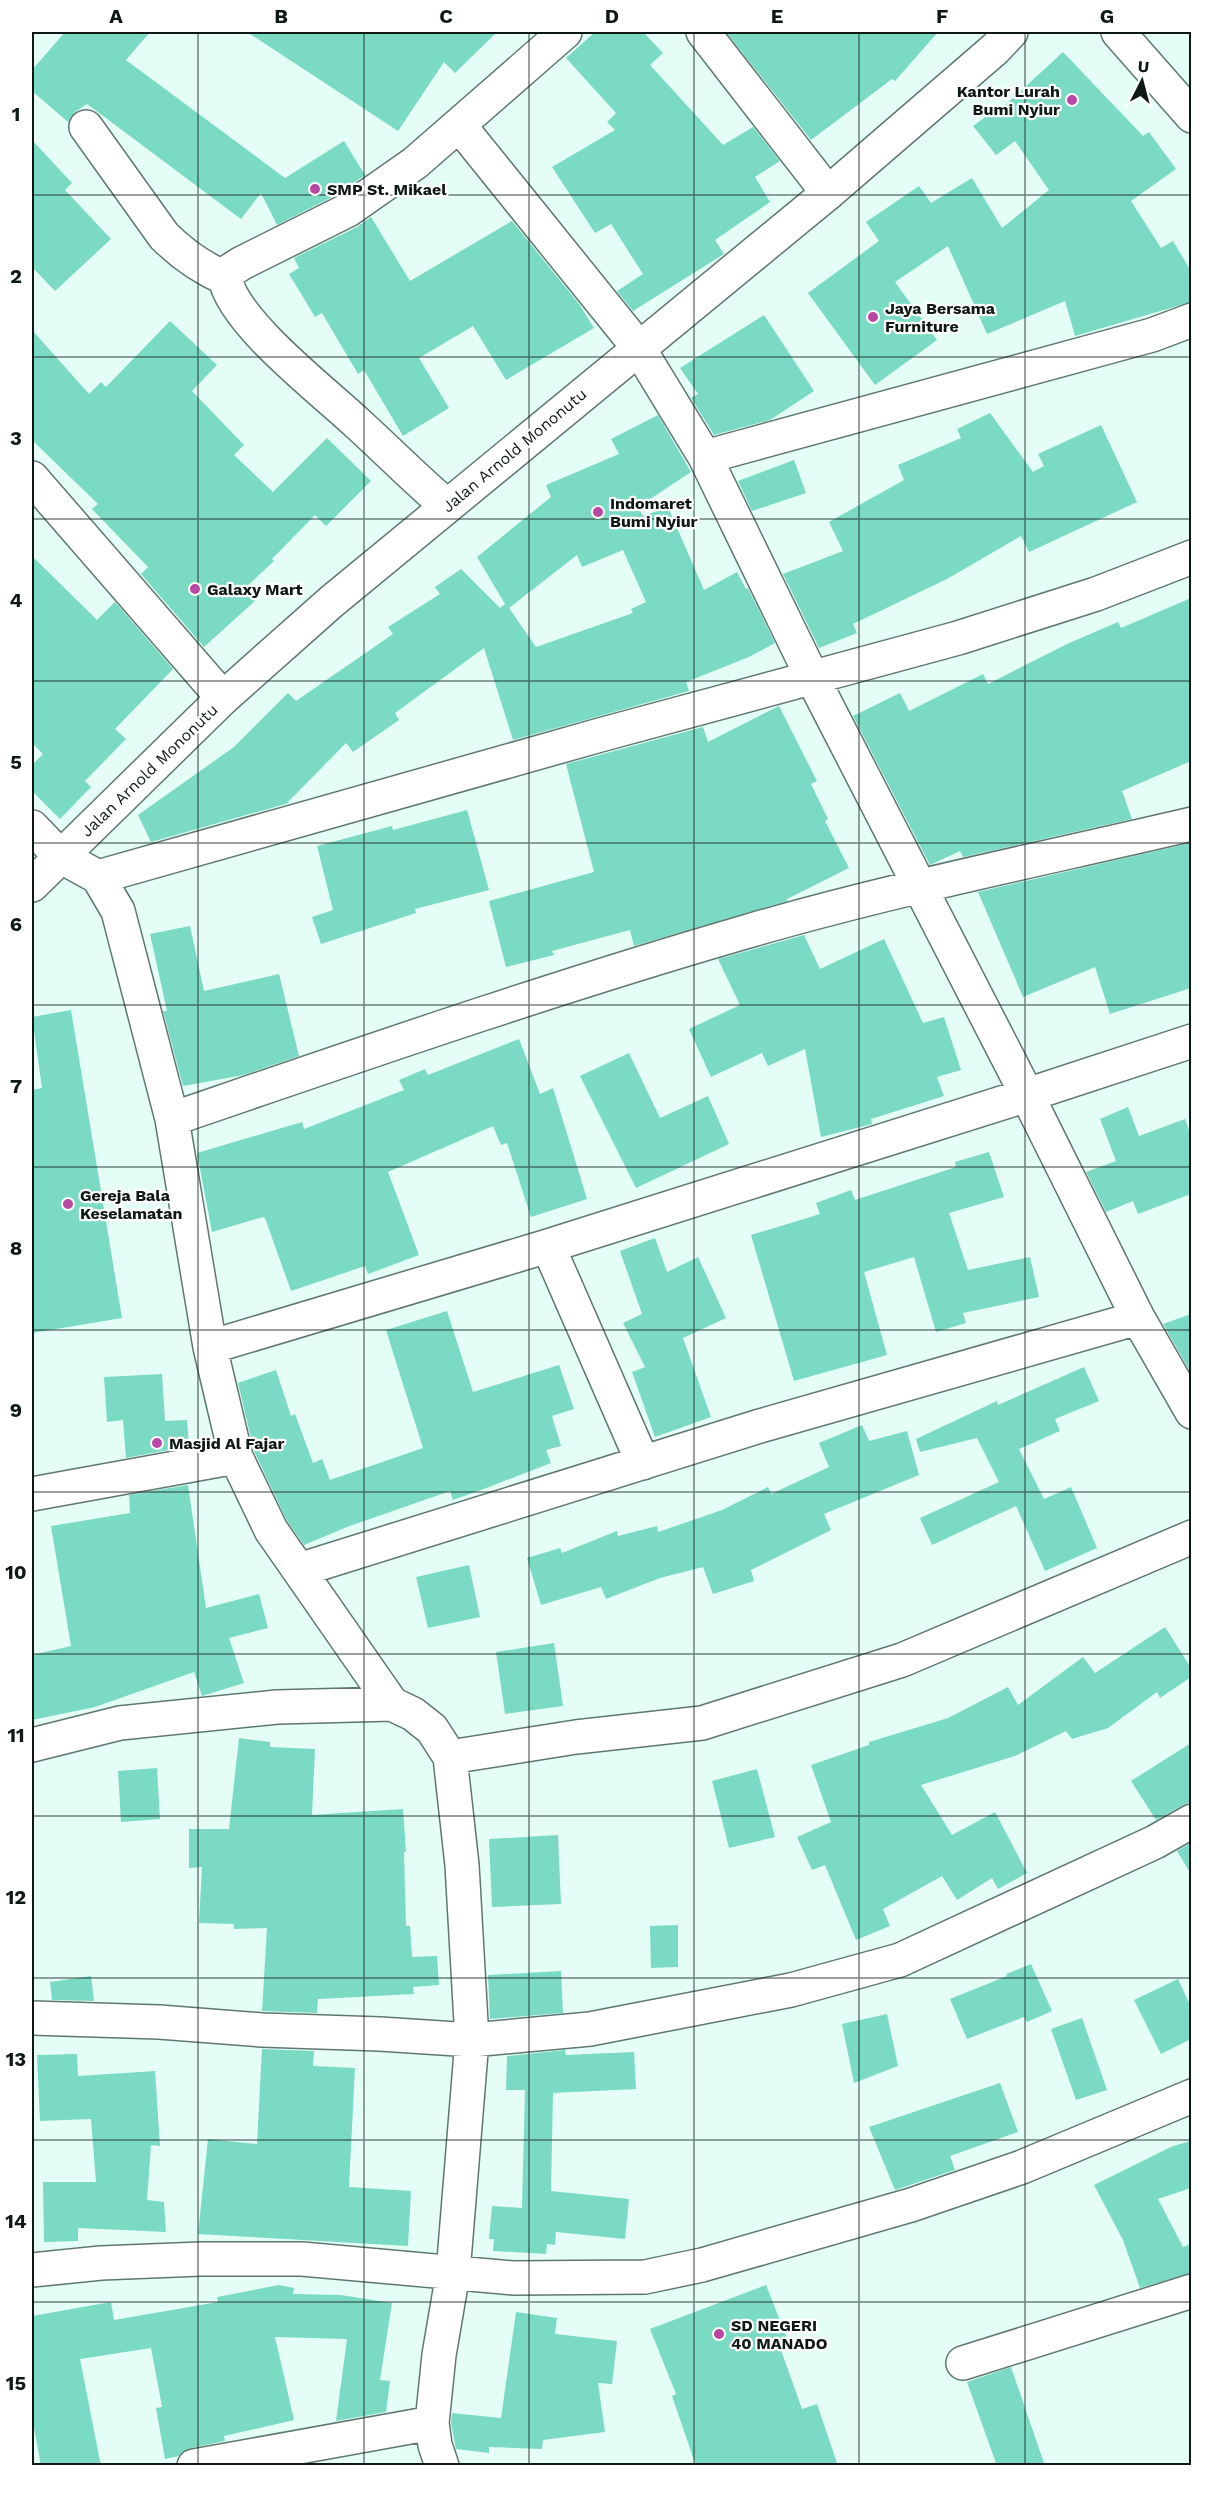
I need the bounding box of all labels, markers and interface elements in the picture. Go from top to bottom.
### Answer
text: A [109,4,123,28]
text: B [274,4,288,28]
text: C [439,4,453,28]
text: D [605,4,619,28]
text: E [771,4,783,28]
text: F [936,4,948,28]
text: G [1100,4,1114,28]
north arrow [1112,51,1172,111]
text: U [1137,57,1150,77]
place label: Kantor Lurah Bumi Nyiur [957,82,1060,119]
marker: Kantor Lurah Bumi Nyiur [1065,93,1079,107]
text: 1 [12,102,20,126]
place label: SMP St. Mikael [327,180,447,199]
marker: SMP St. Mikael [308,182,322,196]
text: 2 [10,264,22,288]
place label: Jaya Bersama Furniture [885,299,996,336]
marker: Jaya Bersama Furniture [866,310,880,324]
street label: Jalan Arnold Mononutu [438,384,590,516]
text: 3 [10,426,22,450]
place label: Indomaret Bumi Nyiur [610,494,698,531]
marker: Indomaret Bumi Nyiur [591,505,605,519]
place label: Galaxy Mart [207,580,303,599]
marker: Galaxy Mart [188,582,202,596]
text: 4 [10,588,23,612]
street label: Jalan Arnold Mononutu [77,700,222,841]
text: 5 [10,750,22,774]
text: 6 [10,912,22,936]
text: 7 [10,1074,22,1098]
place label: Gereja Bala Keselamatan [80,1186,182,1223]
marker: Gereja Bala Keselamatan [61,1197,75,1211]
text: 8 [10,1236,22,1260]
text: 9 [10,1398,22,1422]
place label: Masjid Al Fajar [169,1434,285,1453]
marker: Masjid Al Fajar [150,1436,164,1450]
text: 10 [5,1560,27,1584]
text: 11 [7,1723,25,1747]
text: 12 [6,1885,26,1909]
text: 13 [6,2047,26,2071]
text: 14 [5,2209,27,2233]
place label: SD NEGERI 40 MANADO [731,2316,828,2353]
marker: SD NEGERI 40 MANADO [712,2327,726,2341]
text: 15 [6,2371,26,2395]

